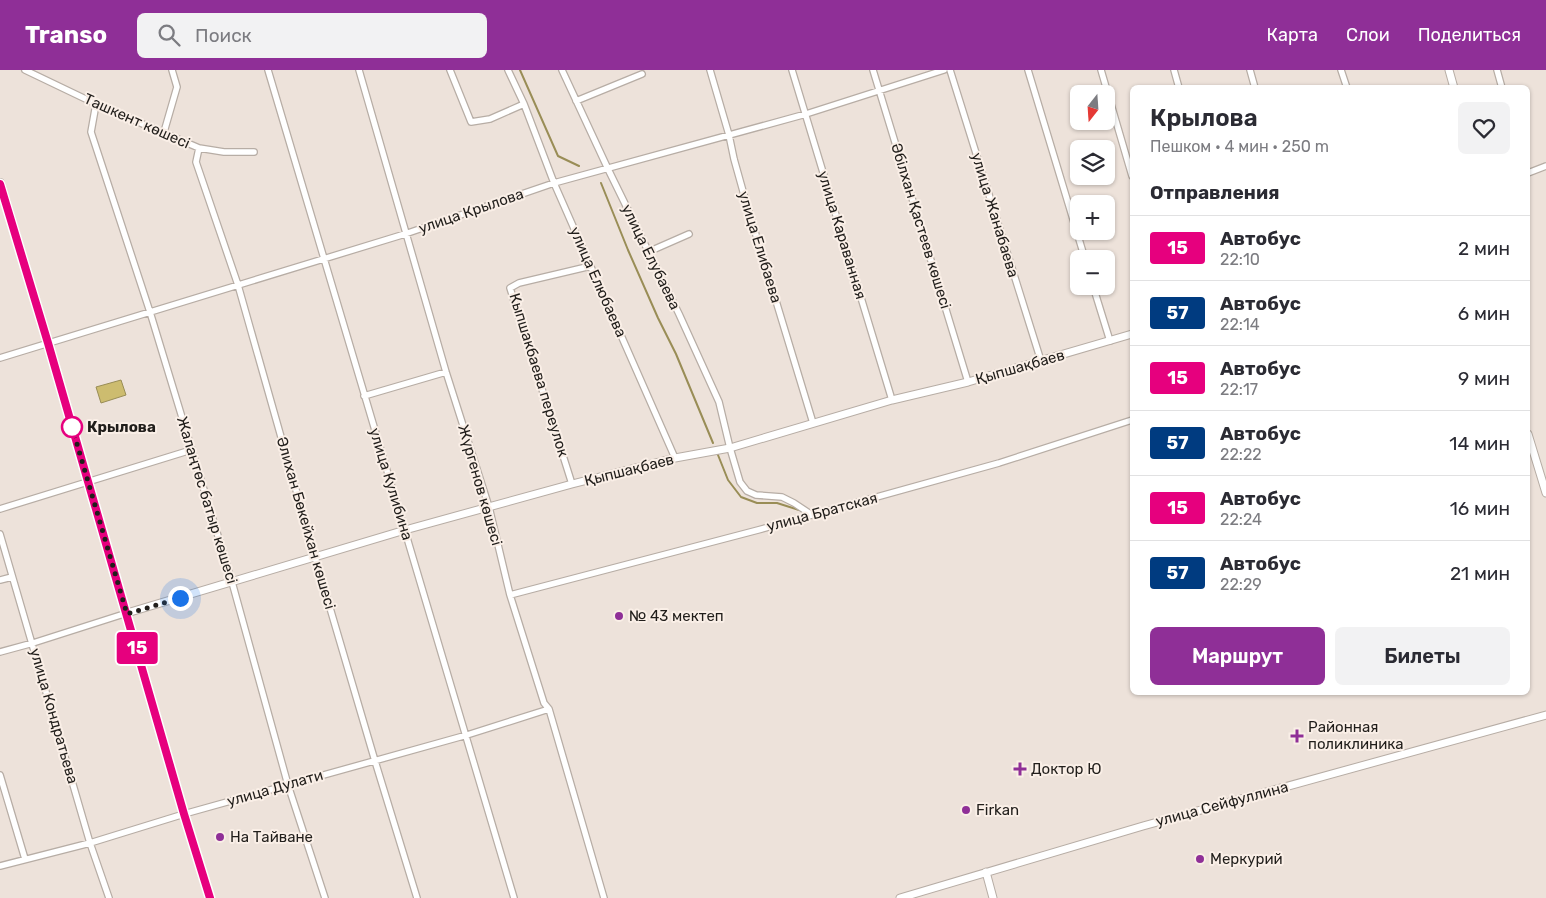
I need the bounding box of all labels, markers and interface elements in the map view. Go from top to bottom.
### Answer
search box [137,13,487,58]
text: Transo [25,21,107,49]
icon: search [155,21,183,49]
text: Поиск [195,24,252,47]
text: Карта [1267,24,1318,46]
text: Слои [1346,24,1390,46]
text: Поделиться [1418,24,1521,46]
north arrow [1070,85,1115,130]
map controls [1070,85,1115,295]
street label: Ташкент көшесі [81,90,193,152]
button: heart [1458,102,1510,154]
text: Крылова [1150,104,1258,132]
text: Пешком · 4 мин · 250 m [1150,137,1329,156]
button: layers [1070,140,1115,185]
street label: Әбілхан Қастеев көшесі [887,141,955,311]
street label: улица Жанабаева [967,150,1023,280]
street label: улица Караванная [814,169,870,301]
text: Отправления [1150,181,1280,204]
street label: улица Крылова [416,185,526,237]
street label: улица Елибаева [734,189,786,305]
button: + [1070,195,1115,240]
street label: улица Елубаева [618,201,684,313]
street label: улица Елюбаева [566,224,630,340]
text: Автобус [1220,227,1301,250]
text: 15 [1167,237,1188,259]
text: 2 мин [1458,237,1510,260]
button: − [1070,250,1115,295]
text: 22:10 [1220,250,1260,269]
street label: Кыпшакбаева переулок [505,291,573,459]
text: Автобус [1220,292,1301,315]
text: 57 [1167,302,1188,324]
text: 6 мин [1458,302,1510,325]
text: 22:14 [1220,315,1260,334]
street label: Қыпшақбаев [973,346,1067,388]
text: Автобус [1220,357,1301,380]
text: 15 [1167,367,1188,389]
text: 9 мин [1458,367,1510,390]
text: 22:17 [1220,380,1258,399]
street label: Жалаңтөс батыр көшесі [173,414,241,586]
marker: Крылова [61,416,83,438]
place label: Крылова [87,418,156,436]
street label: Жүргенов көшесі [454,422,506,548]
text: Автобус [1220,422,1301,445]
street label: улица Кулибина [365,426,417,542]
text: 57 [1167,432,1188,454]
text: 14 мин [1449,432,1510,455]
street label: Әлихан Бөкейхан көшесі [273,435,339,611]
text: 22:22 [1220,445,1262,464]
street label: Қыпшақбаев [582,450,676,490]
text: Автобус [1220,487,1301,510]
street label: улица Братская [765,489,879,535]
text: 15 [1167,497,1188,519]
text: 16 мин [1450,497,1510,520]
text: 22:24 [1220,510,1262,529]
text: Автобус [1220,552,1301,575]
text: 57 [1167,562,1188,584]
text: 21 мин [1450,562,1510,585]
text: 22:29 [1220,575,1262,594]
your location [168,586,193,611]
place label: № 43 мектеп [629,607,724,625]
marker: № 43 мектеп [613,610,625,622]
button: Маршрут [1150,627,1325,685]
button: Билеты [1335,627,1510,685]
line badge: 15 [114,632,160,664]
text: 15 [127,637,147,659]
street label: улица Кондратьева [26,646,82,786]
place label: Районная поликлиника [1308,718,1404,753]
marker: Районная поликлиника [1290,729,1304,743]
place label: Доктор Ю [1031,760,1101,778]
marker: Доктор Ю [1013,762,1027,776]
street label: улица Дулати [225,766,325,810]
street label: улица Сейфуллина [1154,778,1290,830]
place label: Firkan [976,801,1019,819]
marker: Firkan [960,804,972,816]
place label: На Тайване [230,828,313,846]
marker: На Тайване [214,831,226,843]
place label: Меркурий [1210,850,1283,868]
marker: Меркурий [1194,853,1206,865]

